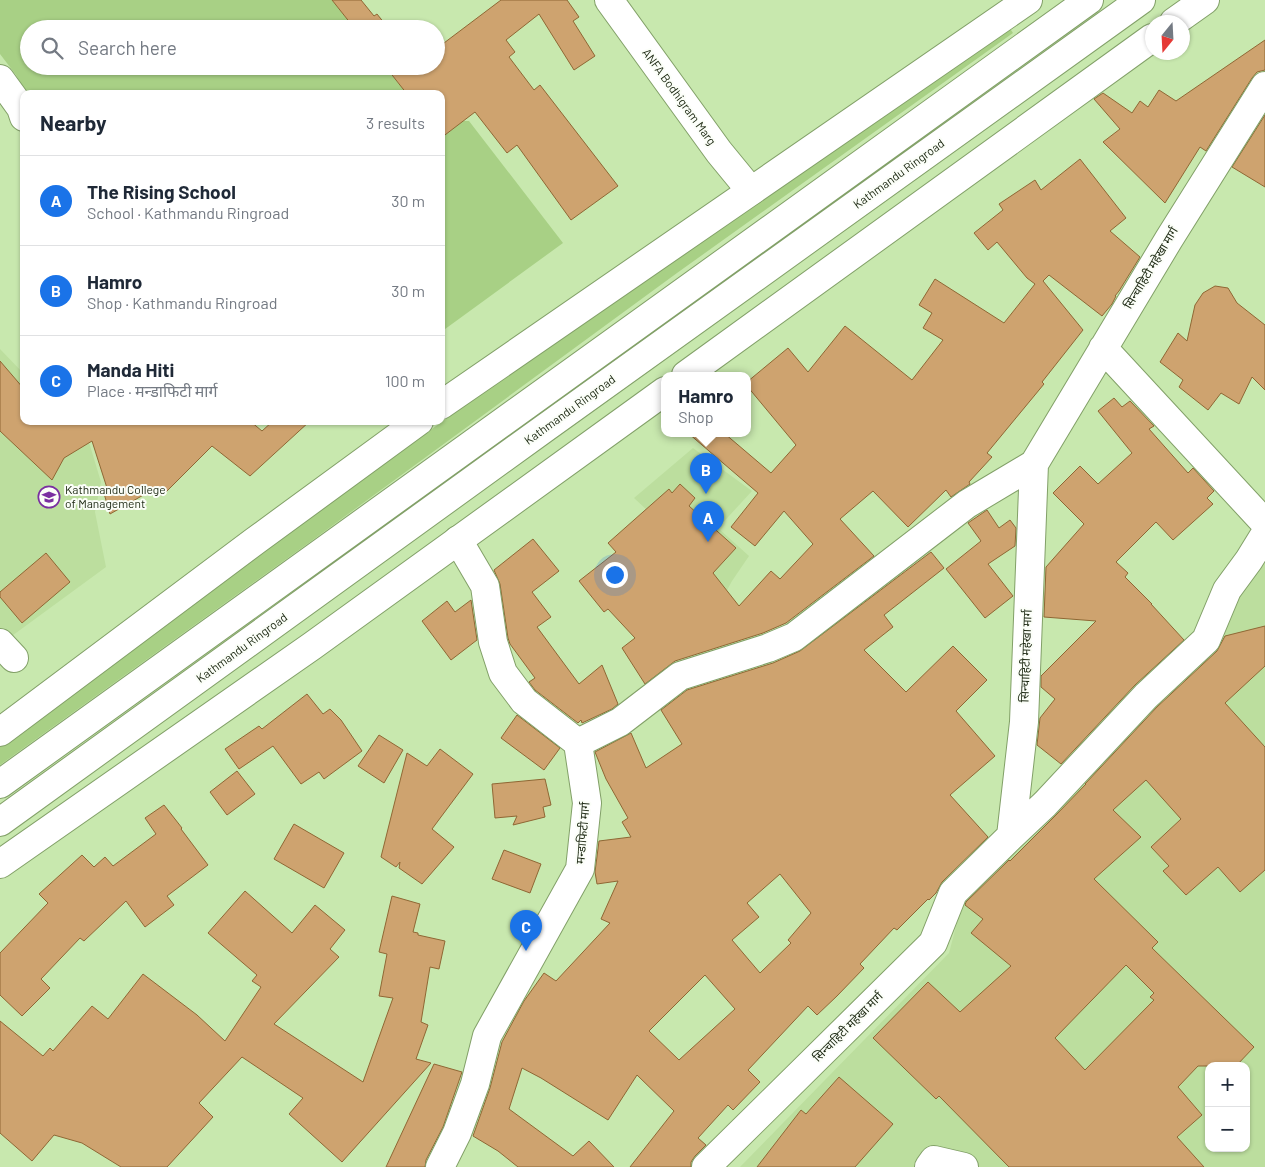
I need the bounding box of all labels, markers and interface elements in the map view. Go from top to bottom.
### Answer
north arrow [1145,15,1190,60]
search box [20,20,445,75]
icon: search [38,34,66,62]
text: Search here [78,36,177,59]
street label: ANFA Bodhigram Marg [640,45,720,147]
text: Nearby [40,110,106,135]
text: 3 results [366,113,425,132]
street label: Kathmandu Ringroad [850,136,947,211]
text: The Rising School [87,180,236,203]
text: A [51,191,61,210]
text: 30 m [391,191,425,210]
text: School · Kathmandu Ringroad [87,203,289,222]
street label: सिन्चाहिटी महेखा मार्ग [1120,223,1181,311]
text: Hamro [87,270,142,293]
text: B [51,281,61,300]
text: 30 m [391,281,425,300]
text: Shop · Kathmandu Ringroad [87,293,277,312]
text: Manda Hiti [87,358,174,381]
text: C [51,371,61,390]
text: 100 m [385,371,425,390]
street label: Kathmandu Ringroad [521,372,618,447]
popup [661,372,751,437]
text: Place · मन्डाफिटी मार्ग [87,381,218,400]
text: Hamro [678,384,734,407]
text: Shop [678,407,714,426]
pin: B [690,453,722,494]
place label: Kathmandu College of Management [65,482,166,510]
school or university icon: Kathmandu College of Management [37,485,61,509]
pin: A [692,501,724,542]
your location [602,562,628,588]
street label: सिन्चाहिटी महेखा मार्ग [1016,608,1034,703]
street label: Kathmandu Ringroad [193,610,290,685]
street label: मन्डाफिटी मार्ग [572,800,592,864]
pin: C [510,910,542,951]
street label: सिन्चाहिटी महेखा मार्ग [810,988,886,1064]
map controls [1205,1062,1250,1152]
button: + [1205,1062,1250,1107]
button: − [1205,1107,1250,1152]

